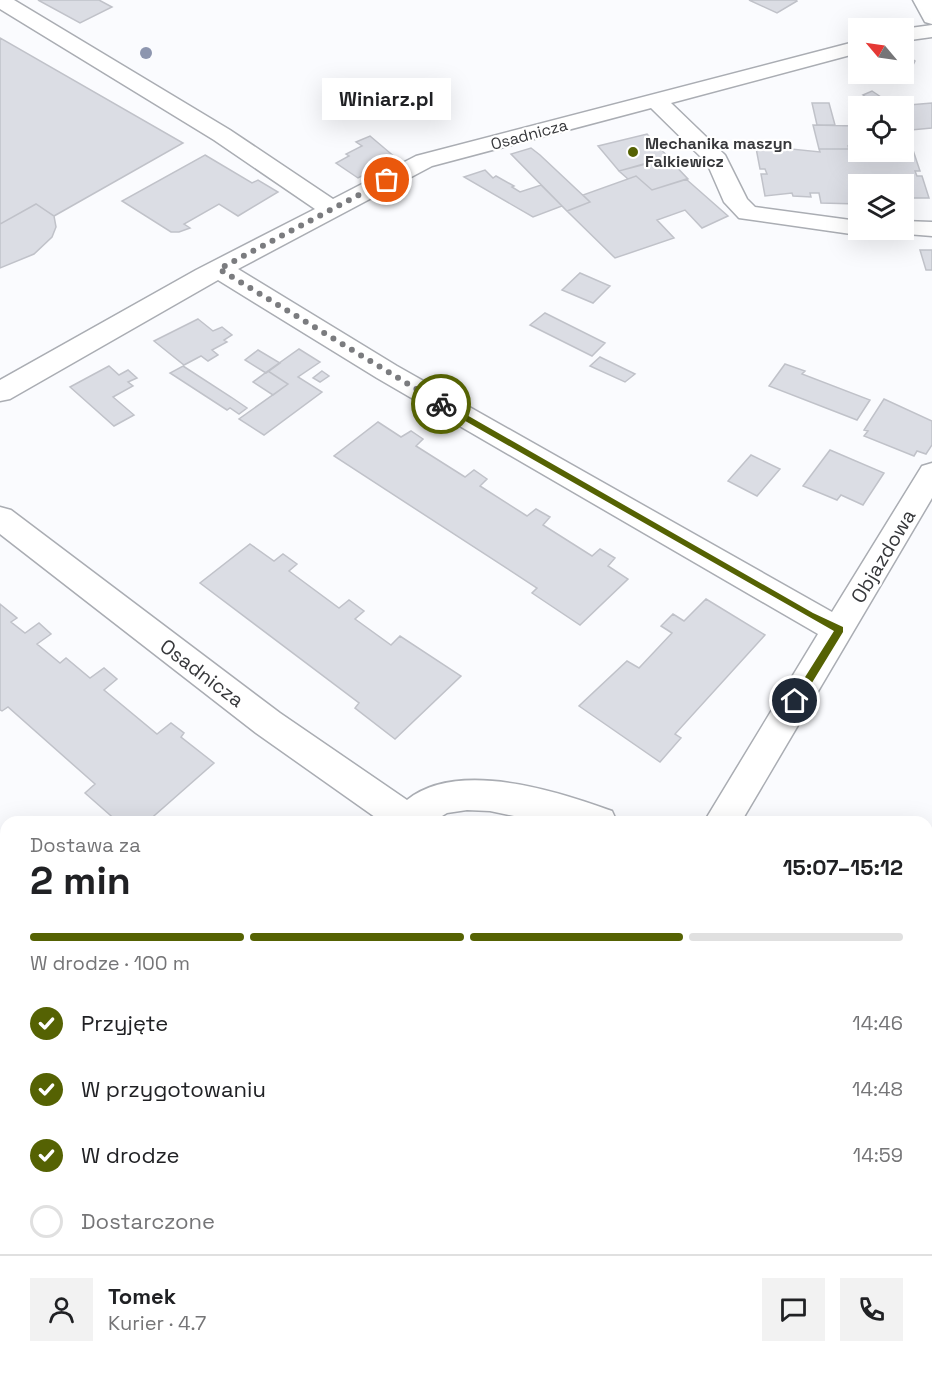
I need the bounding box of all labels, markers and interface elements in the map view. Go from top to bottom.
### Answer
north arrow [848,18,914,84]
map controls [848,18,914,240]
callout: Winiarz.pl [322,78,452,120]
text: Winiarz.pl [339,86,434,112]
button: locate [848,96,914,162]
street label: Osadnicza [488,114,570,155]
place label: Mechanika maszyn Falkiewicz [645,133,792,172]
marker: Mechanika maszyn Falkiewicz [626,145,640,159]
pin [361,154,412,205]
icon: bag [370,163,403,196]
button: layers [848,174,914,240]
courier [411,374,471,434]
icon: bike [425,388,458,421]
street label: Objazdowa [845,504,921,608]
street label: Osadnicza [155,633,249,713]
pin [769,675,820,726]
icon: home [778,684,811,717]
text: Dostawa za [30,832,141,858]
text: 15:07–15:12 [783,853,903,881]
text: 2 min [30,856,131,905]
text: W drodze · 100 m [30,950,190,976]
icon: check [30,1007,63,1040]
text: Przyjęte [81,1009,168,1037]
text: 14:46 [852,1010,903,1036]
icon: check [30,1073,63,1106]
text: W przygotowaniu [81,1075,266,1103]
text: 14:48 [852,1076,903,1102]
icon: check [30,1139,63,1172]
text: W drodze [81,1141,180,1169]
text: 14:59 [853,1142,903,1168]
text: Dostarczone [81,1207,215,1235]
button: person [30,1278,93,1341]
button: chat [762,1278,825,1341]
button: phone [840,1278,903,1341]
text: Tomek [108,1282,176,1310]
text: Kurier · 4.7 [108,1310,206,1336]

